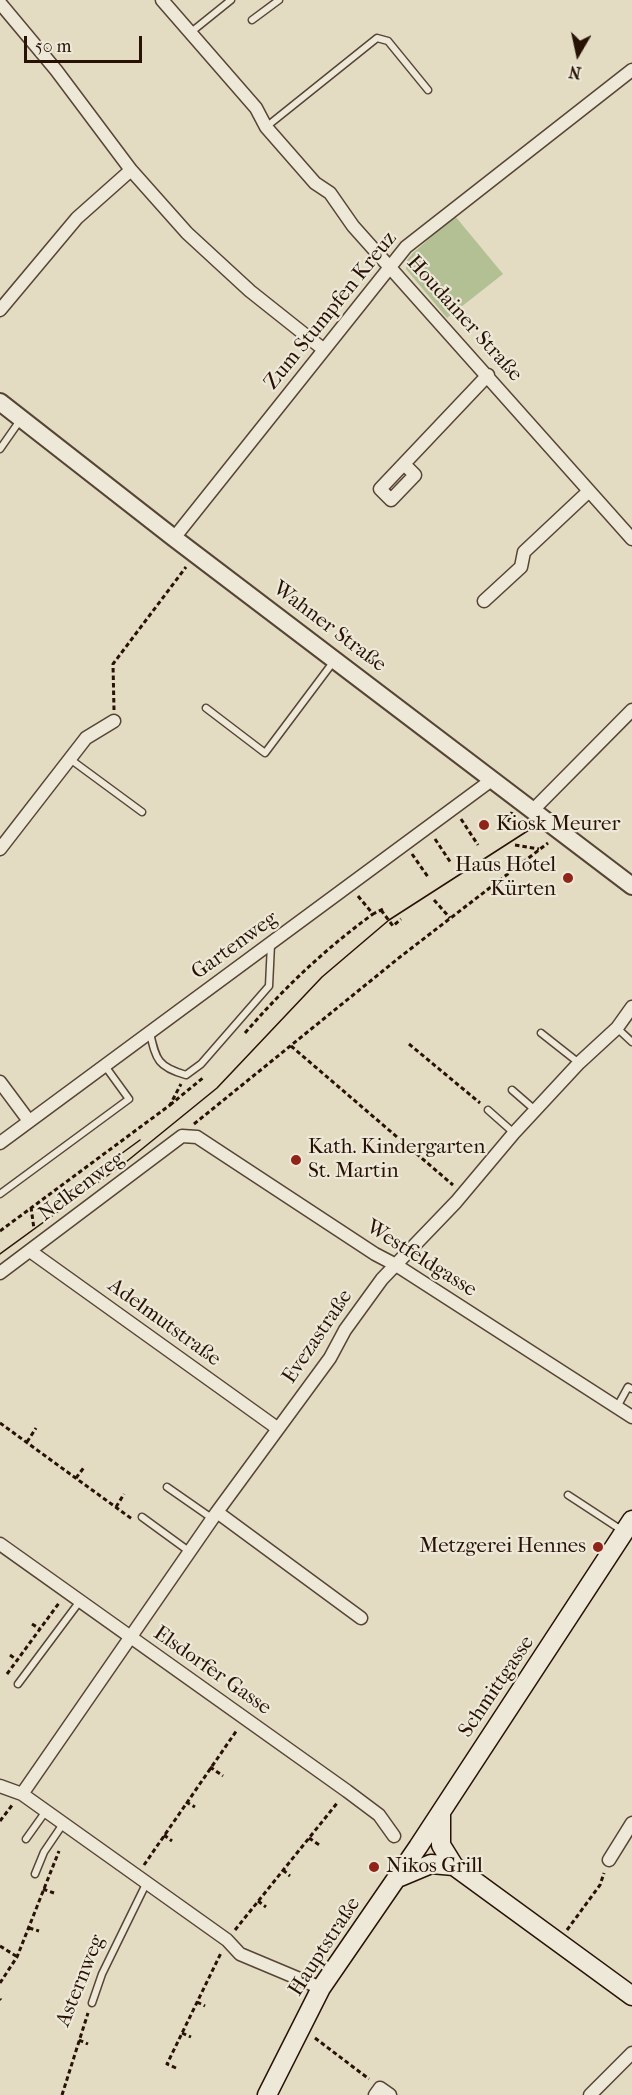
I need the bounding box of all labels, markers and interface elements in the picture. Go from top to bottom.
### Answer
scale bar [27,24,146,62]
north arrow [548,24,608,84]
text: 50 m [35,36,71,57]
text: N [568,62,583,83]
street label: Zum Stumpfen Kreuz [259,227,403,395]
street label: Houdainer Straße [401,251,527,387]
street label: Wahner Straße [267,576,391,678]
place label: Kiosk Meurer [496,812,620,838]
marker: Kiosk Meurer [477,818,491,832]
place label: Haus Hotel Kürten [455,853,556,903]
marker: Haus Hotel Kürten [561,871,575,885]
street label: Gartenweg [187,906,283,986]
place label: Kath. Kindergarten St. Martin [308,1135,485,1185]
street label: Nelkenweg [34,1147,130,1227]
marker: Kath. Kindergarten St. Martin [289,1153,303,1167]
street label: Westfeldgasse [361,1215,481,1303]
street label: Adelmutstraße [103,1274,225,1372]
street label: Evezastraße [277,1285,359,1389]
place label: Metzgerei Hennes [419,1534,586,1560]
marker: Metzgerei Hennes [591,1540,605,1554]
street label: Elsdorfer Gasse [148,1621,276,1721]
street label: Schmittgasse [454,1631,540,1743]
place label: Nikos Grill [386,1854,483,1880]
marker: Nikos Grill [367,1860,381,1874]
street label: Hauptstraße [284,1893,366,2001]
street label: Asternweg [51,1931,111,2031]

